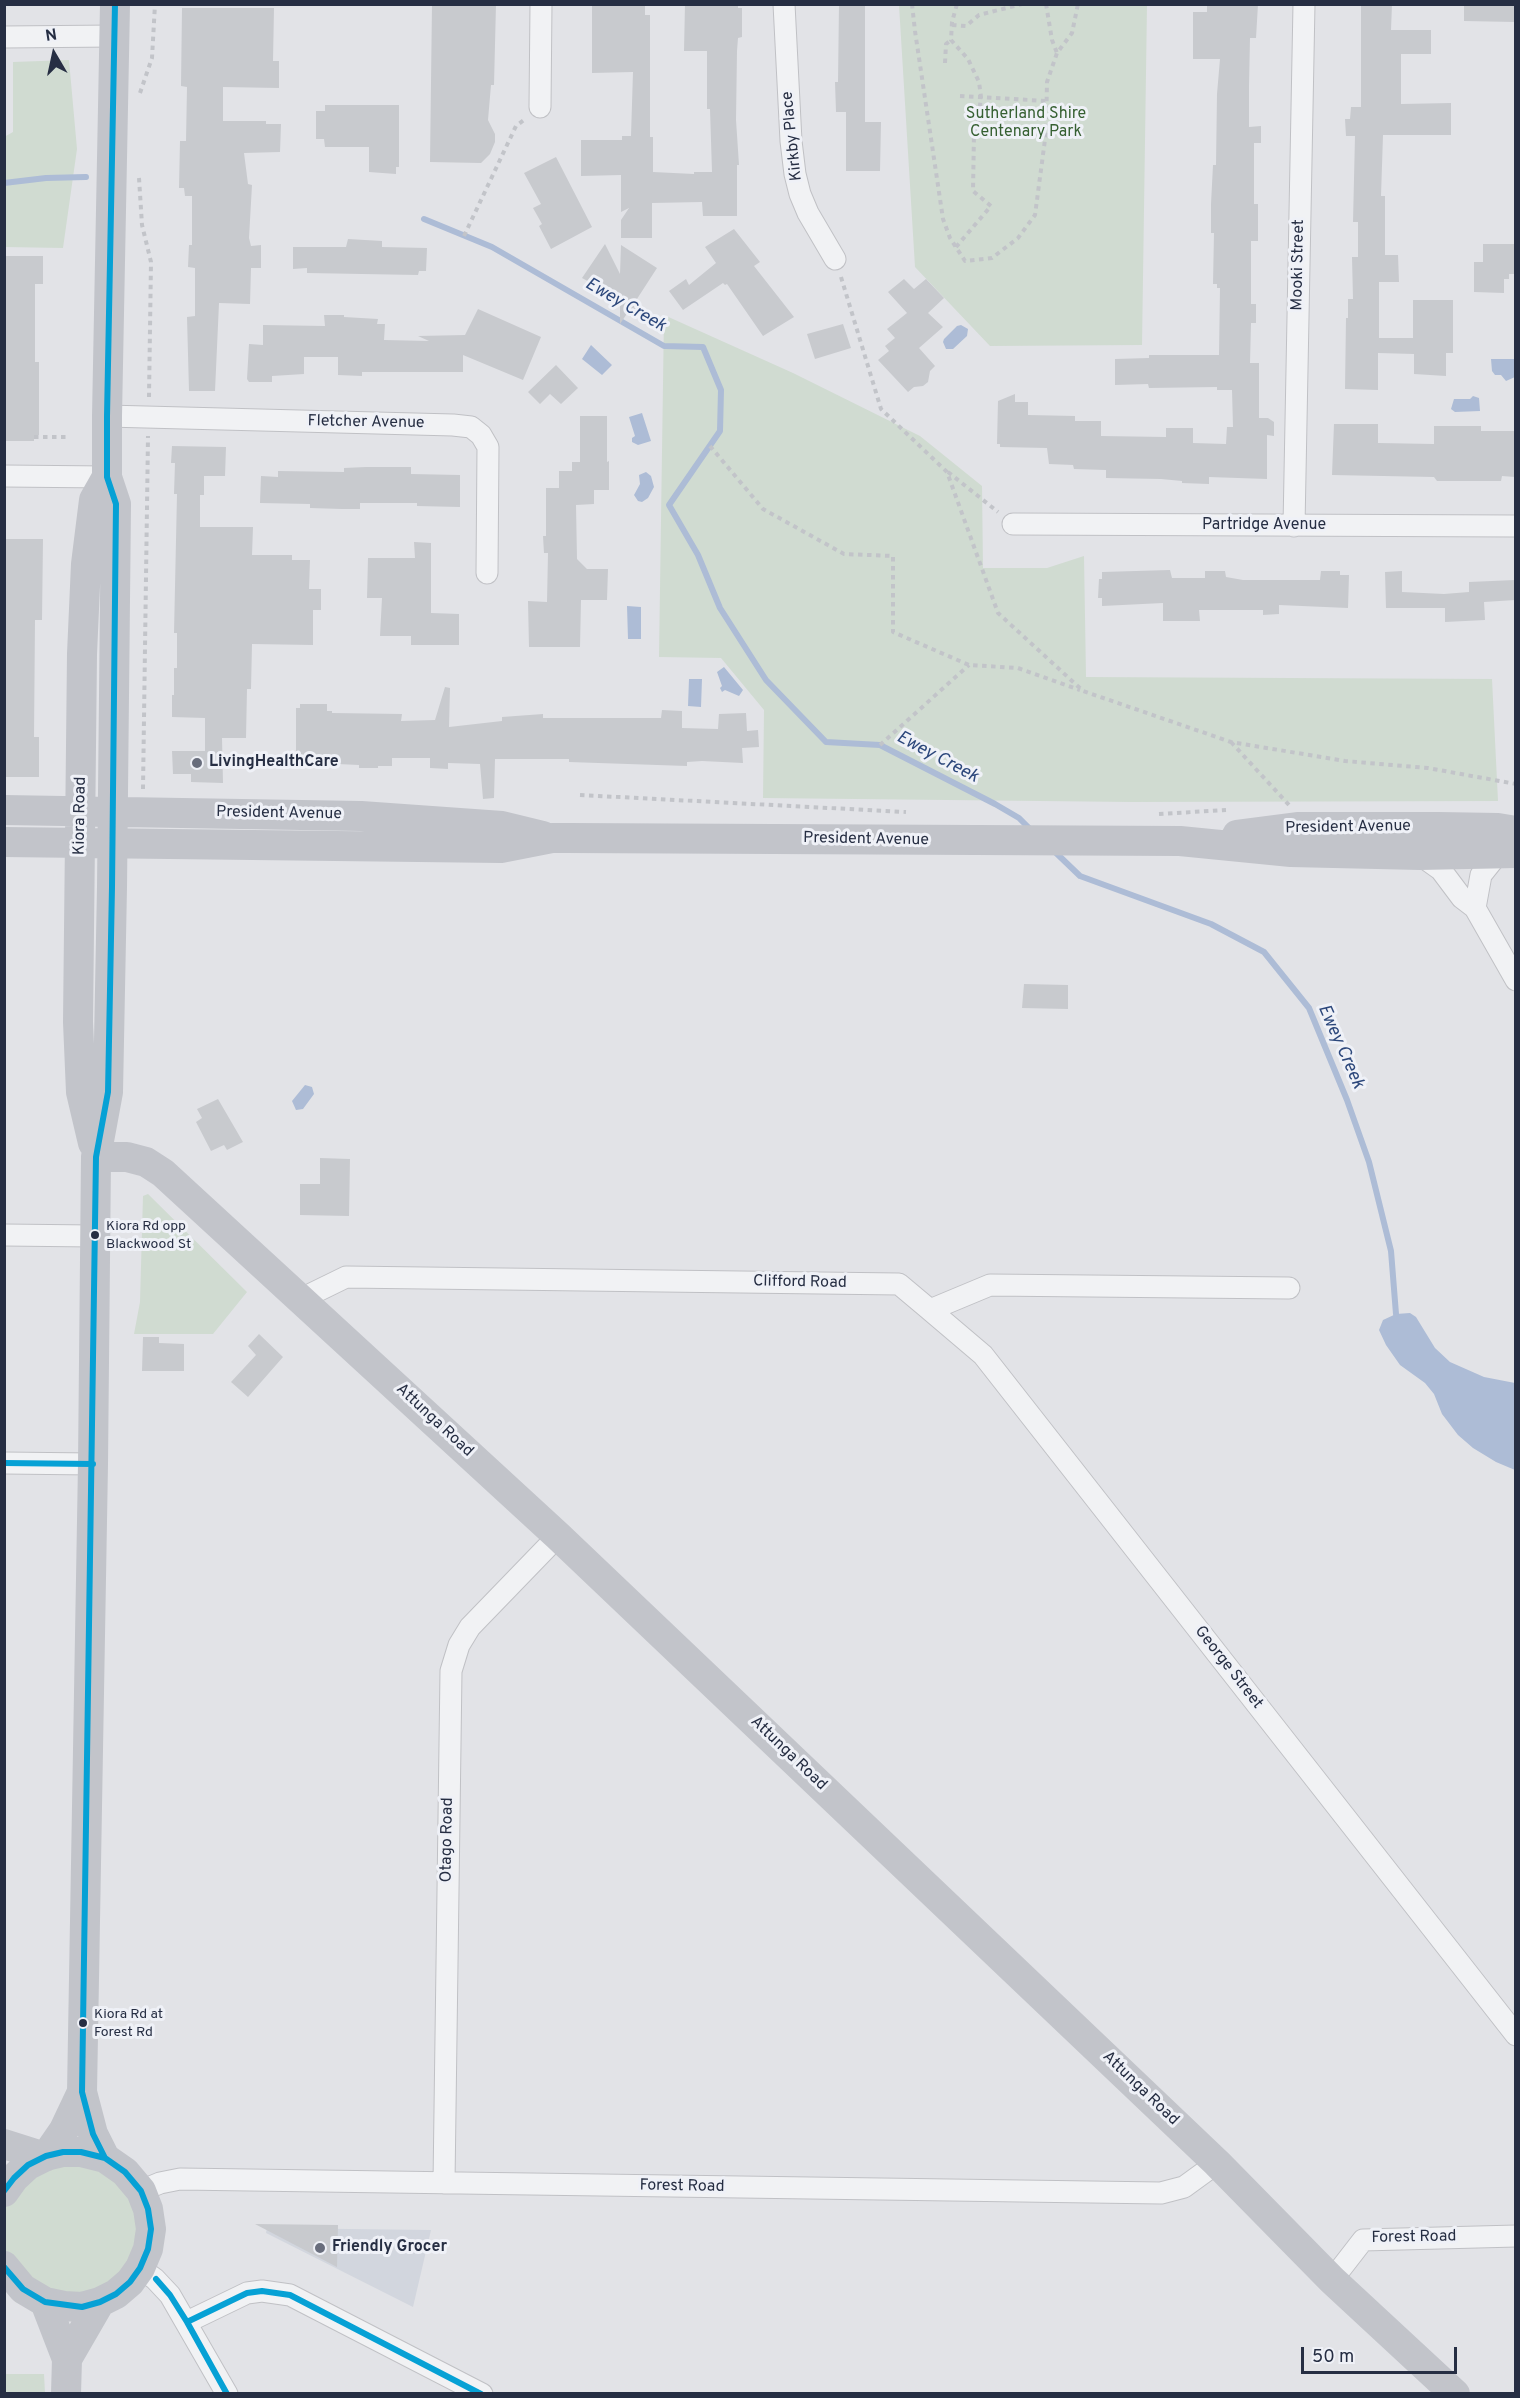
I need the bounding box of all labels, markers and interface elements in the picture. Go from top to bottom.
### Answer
north arrow [24,24,84,84]
text: N [44,25,58,47]
street label: Kirkby Place [779,90,807,182]
park label: Sutherland Shire Centenary Park [966,105,1086,143]
street label: Mooki Street [1289,219,1309,311]
water label: Ewey Creek [581,274,669,338]
street label: Fletcher Avenue [307,412,425,434]
street label: Partridge Avenue [1202,516,1326,536]
water label: Ewey Creek [892,727,982,789]
place label: LivingHealthCare [209,753,339,773]
marker: LivingHealthCare [190,756,204,770]
street label: Kiora Road [71,777,91,855]
street label: President Avenue [216,803,342,825]
street label: President Avenue [1285,817,1411,839]
street label: President Avenue [803,829,929,851]
water label: Ewey Creek [1312,1002,1368,1092]
place label: Kiora Rd opp Blackwood St [106,1219,191,1252]
marker: Kiora Rd opp Blackwood St [89,1229,101,1241]
street label: Clifford Road [753,1273,847,1293]
street label: Attunga Road [391,1380,477,1462]
street label: George Street [1190,1623,1266,1713]
street label: Attunga Road [746,1713,830,1795]
street label: Otago Road [438,1797,458,1883]
place label: Kiora Rd at Forest Rd [94,2007,163,2039]
marker: Kiora Rd at Forest Rd [77,2017,89,2029]
street label: Attunga Road [1098,2048,1182,2130]
street label: Forest Road [639,2177,725,2197]
street label: Forest Road [1371,2228,1457,2248]
place label: Friendly Grocer [332,2238,447,2258]
marker: Friendly Grocer [313,2241,327,2255]
scale bar [1304,2335,1460,2373]
text: 50 m [1312,2346,1354,2369]

